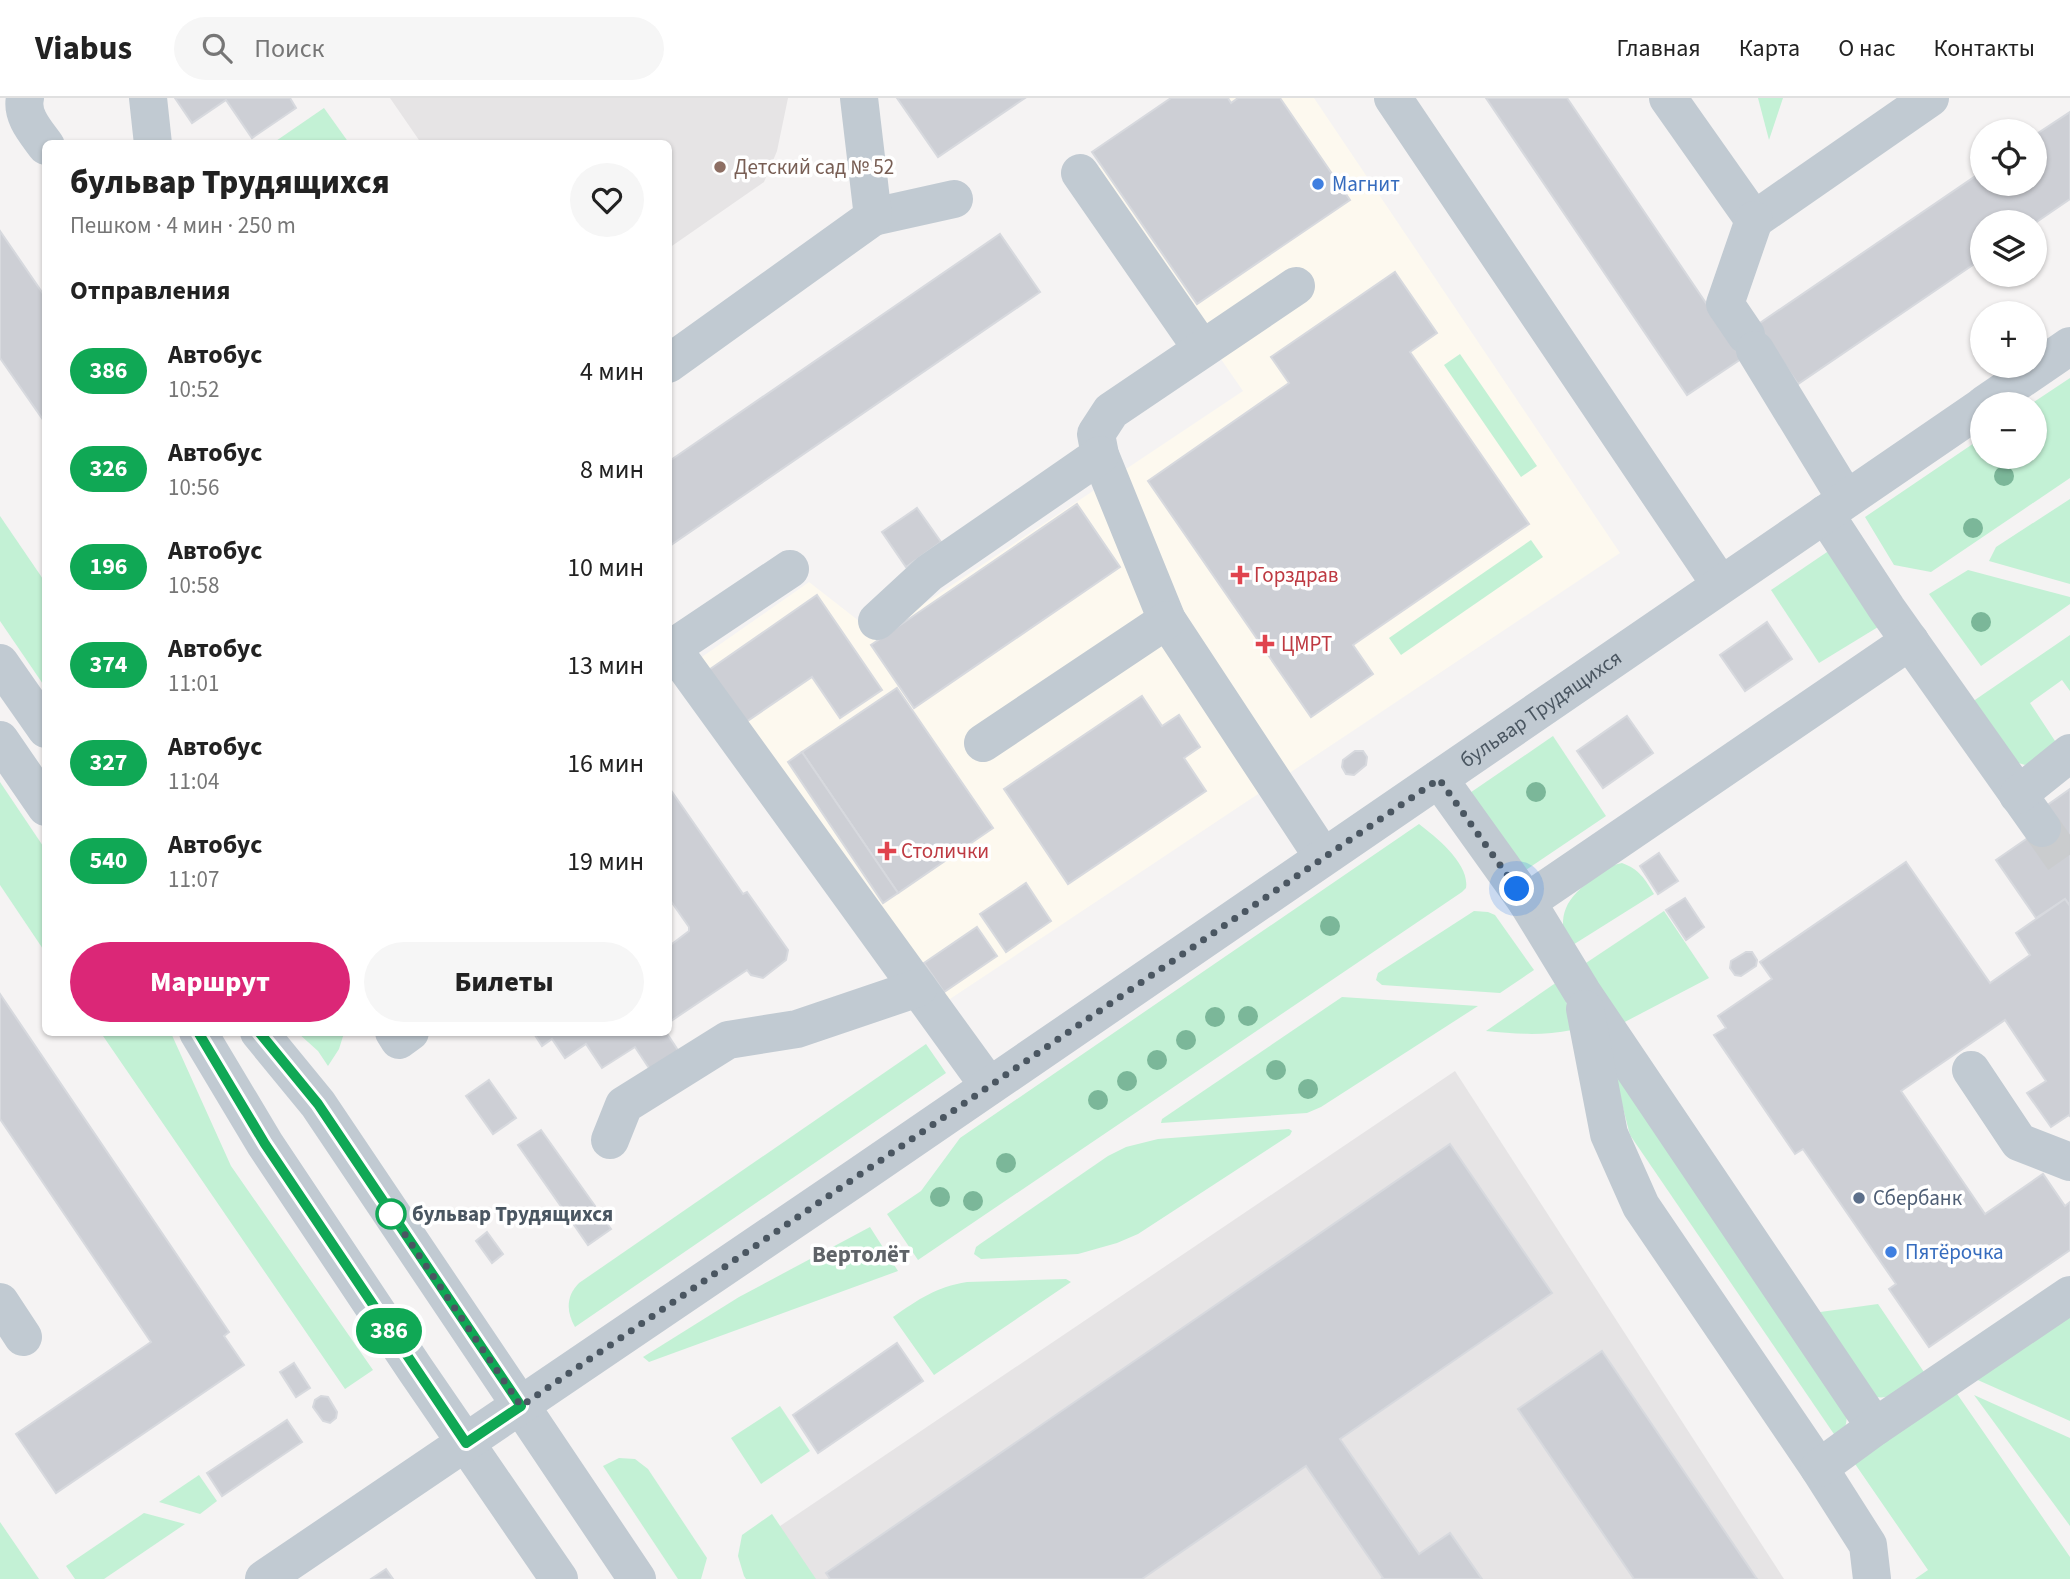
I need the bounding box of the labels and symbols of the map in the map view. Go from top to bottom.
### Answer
place label: Детский сад № 52 [734,152,894,182]
marker: Детский сад № 52 [712,159,728,175]
place label: Магнит [1332,169,1400,199]
marker: Магнит [1310,176,1326,192]
place label: Горздрав [1254,560,1339,590]
marker: Горздрав [1232,567,1248,583]
place label: ЦМРТ [1281,629,1332,659]
marker: ЦМРТ [1255,634,1275,654]
street label: бульвар Трудящихся [1454,643,1628,775]
place label: Столички [901,836,989,866]
marker: Столички [879,843,895,859]
your location [1499,871,1534,906]
place label: Сбербанк [1873,1183,1963,1213]
marker: Сбербанк [1851,1190,1867,1206]
marker: бульвар Трудящихся [376,1199,406,1229]
place label: бульвар Трудящихся [412,1199,613,1229]
place label: Пятёрочка [1905,1237,2004,1267]
district label: Вертолёт [812,1238,910,1271]
marker: Пятёрочка [1883,1244,1899,1260]
line badge: 386 [349,1308,429,1354]

